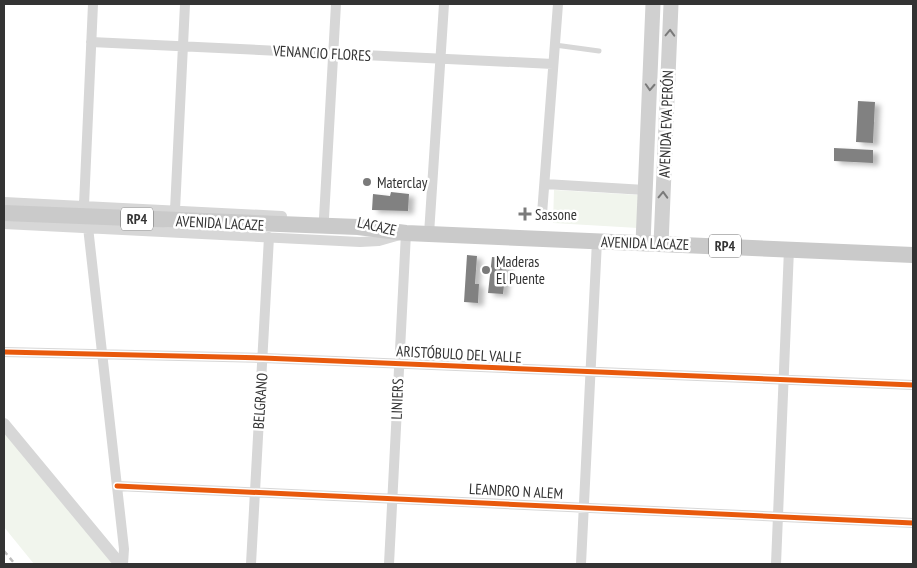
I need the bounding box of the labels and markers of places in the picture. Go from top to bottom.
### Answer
place label: Materclay [377,173,428,192]
marker: Materclay [361,176,373,188]
place label: Sassone [535,205,577,224]
marker: Sassone [519,208,531,220]
place label: Maderas El Puente [496,252,545,288]
marker: Maderas El Puente [480,264,492,276]

